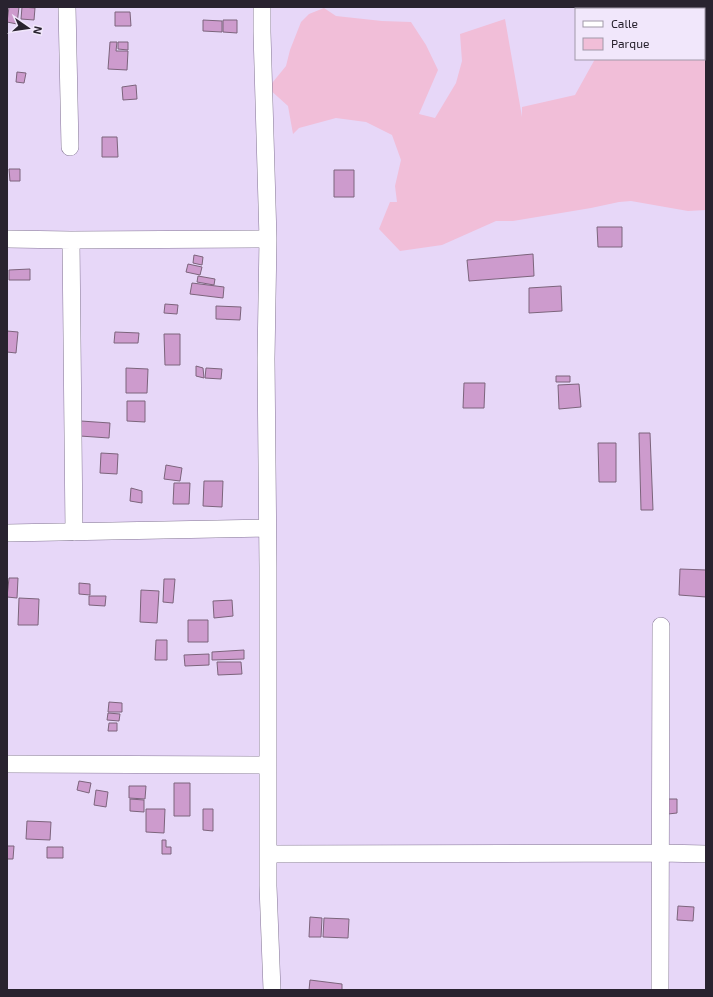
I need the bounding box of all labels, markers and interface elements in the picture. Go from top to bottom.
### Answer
north arrow [8,8,48,48]
legend [575,8,705,60]
text: Calle [611,16,638,30]
text: N [31,25,45,36]
text: Parque [611,36,649,50]

